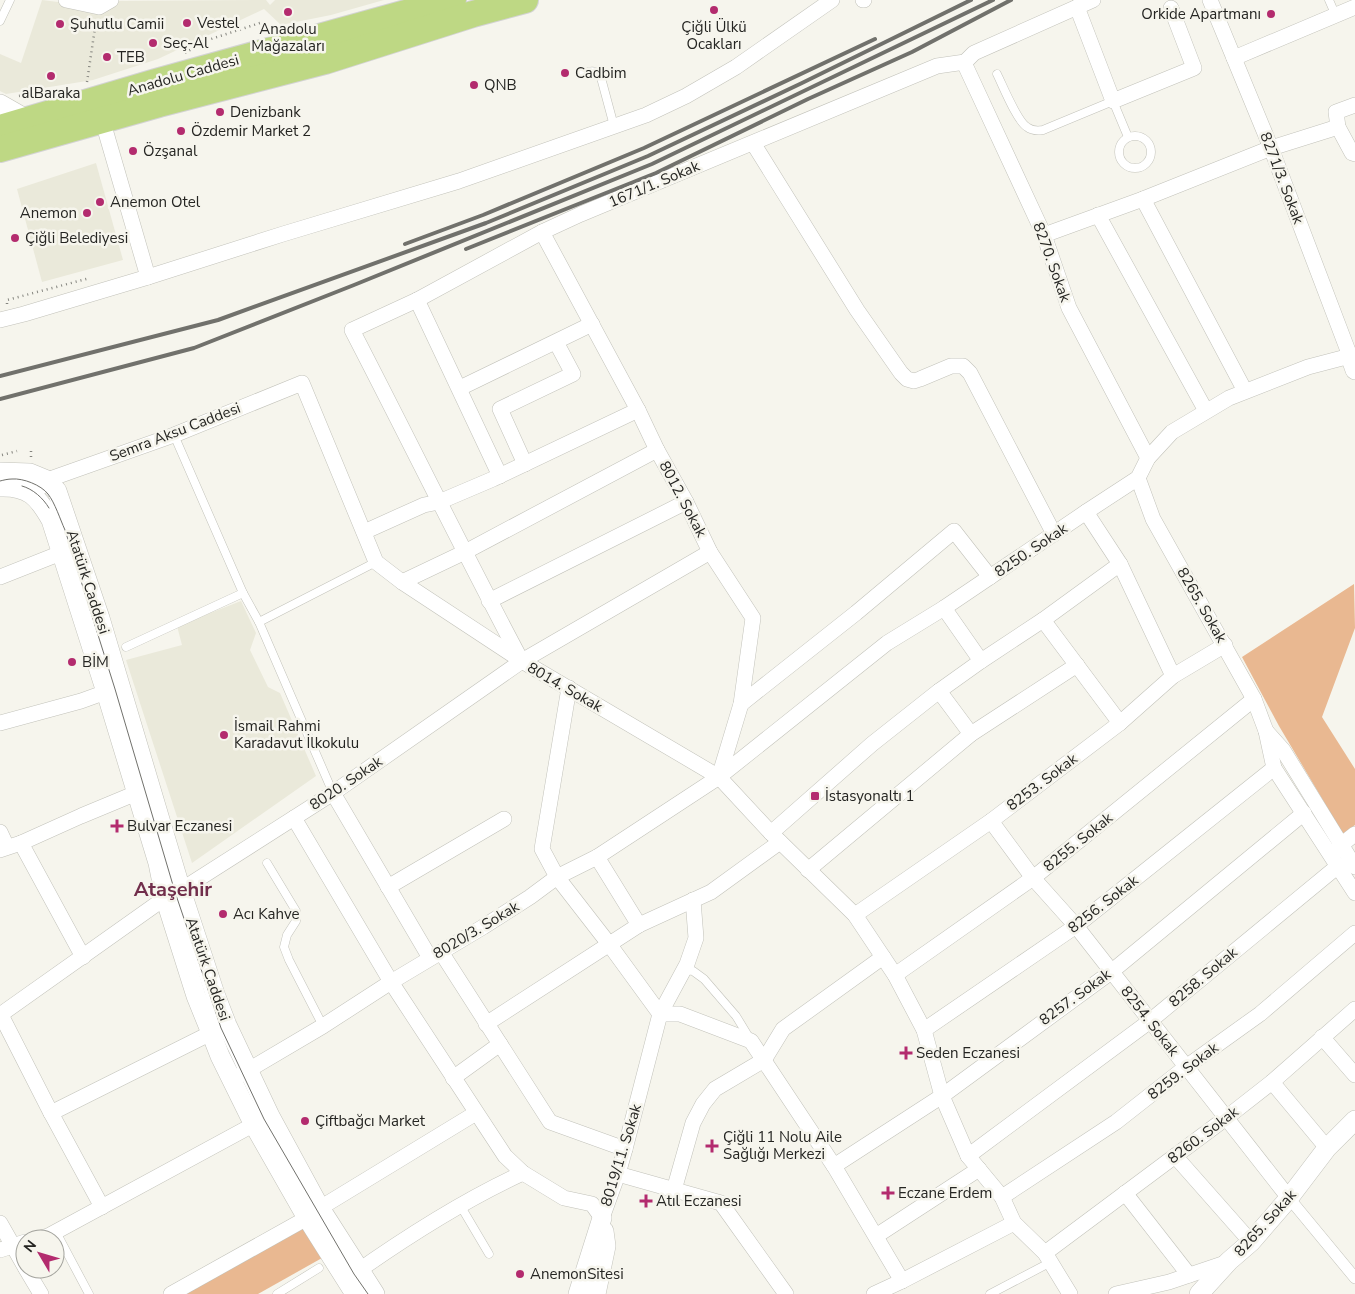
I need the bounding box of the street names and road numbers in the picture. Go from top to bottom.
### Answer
street label: Anadolu Caddesi [125,50,241,100]
street label: 8271/3. Sokak [1255,129,1309,227]
street label: 1671/1. Sokak [605,156,703,212]
street label: 8270. Sokak [1028,219,1076,305]
street label: Semra Aksu Caddesi [107,398,243,466]
street label: 8012. Sokak [655,457,712,541]
street label: 8250. Sokak [991,518,1072,582]
street label: Atatürk Caddesi [62,527,114,637]
street label: 8265. Sokak [1172,564,1232,647]
street label: 8014. Sokak [524,657,607,717]
street label: 8253. Sokak [1003,749,1082,815]
street label: 8020. Sokak [306,751,387,815]
street label: 8255. Sokak [1039,808,1117,876]
street label: 8256. Sokak [1064,870,1143,938]
street label: 8020/3. Sokak [429,896,523,964]
street label: Atatürk Caddesi [181,915,235,1023]
street label: 8258. Sokak [1165,942,1242,1012]
street label: 8257. Sokak [1035,964,1115,1030]
street label: 8254. Sokak [1116,982,1184,1061]
street label: 8259. Sokak [1144,1038,1223,1104]
street label: 8019/11. Sokak [596,1101,646,1209]
street label: 8260. Sokak [1164,1102,1243,1168]
street label: 8265. Sokak [1230,1185,1301,1261]

